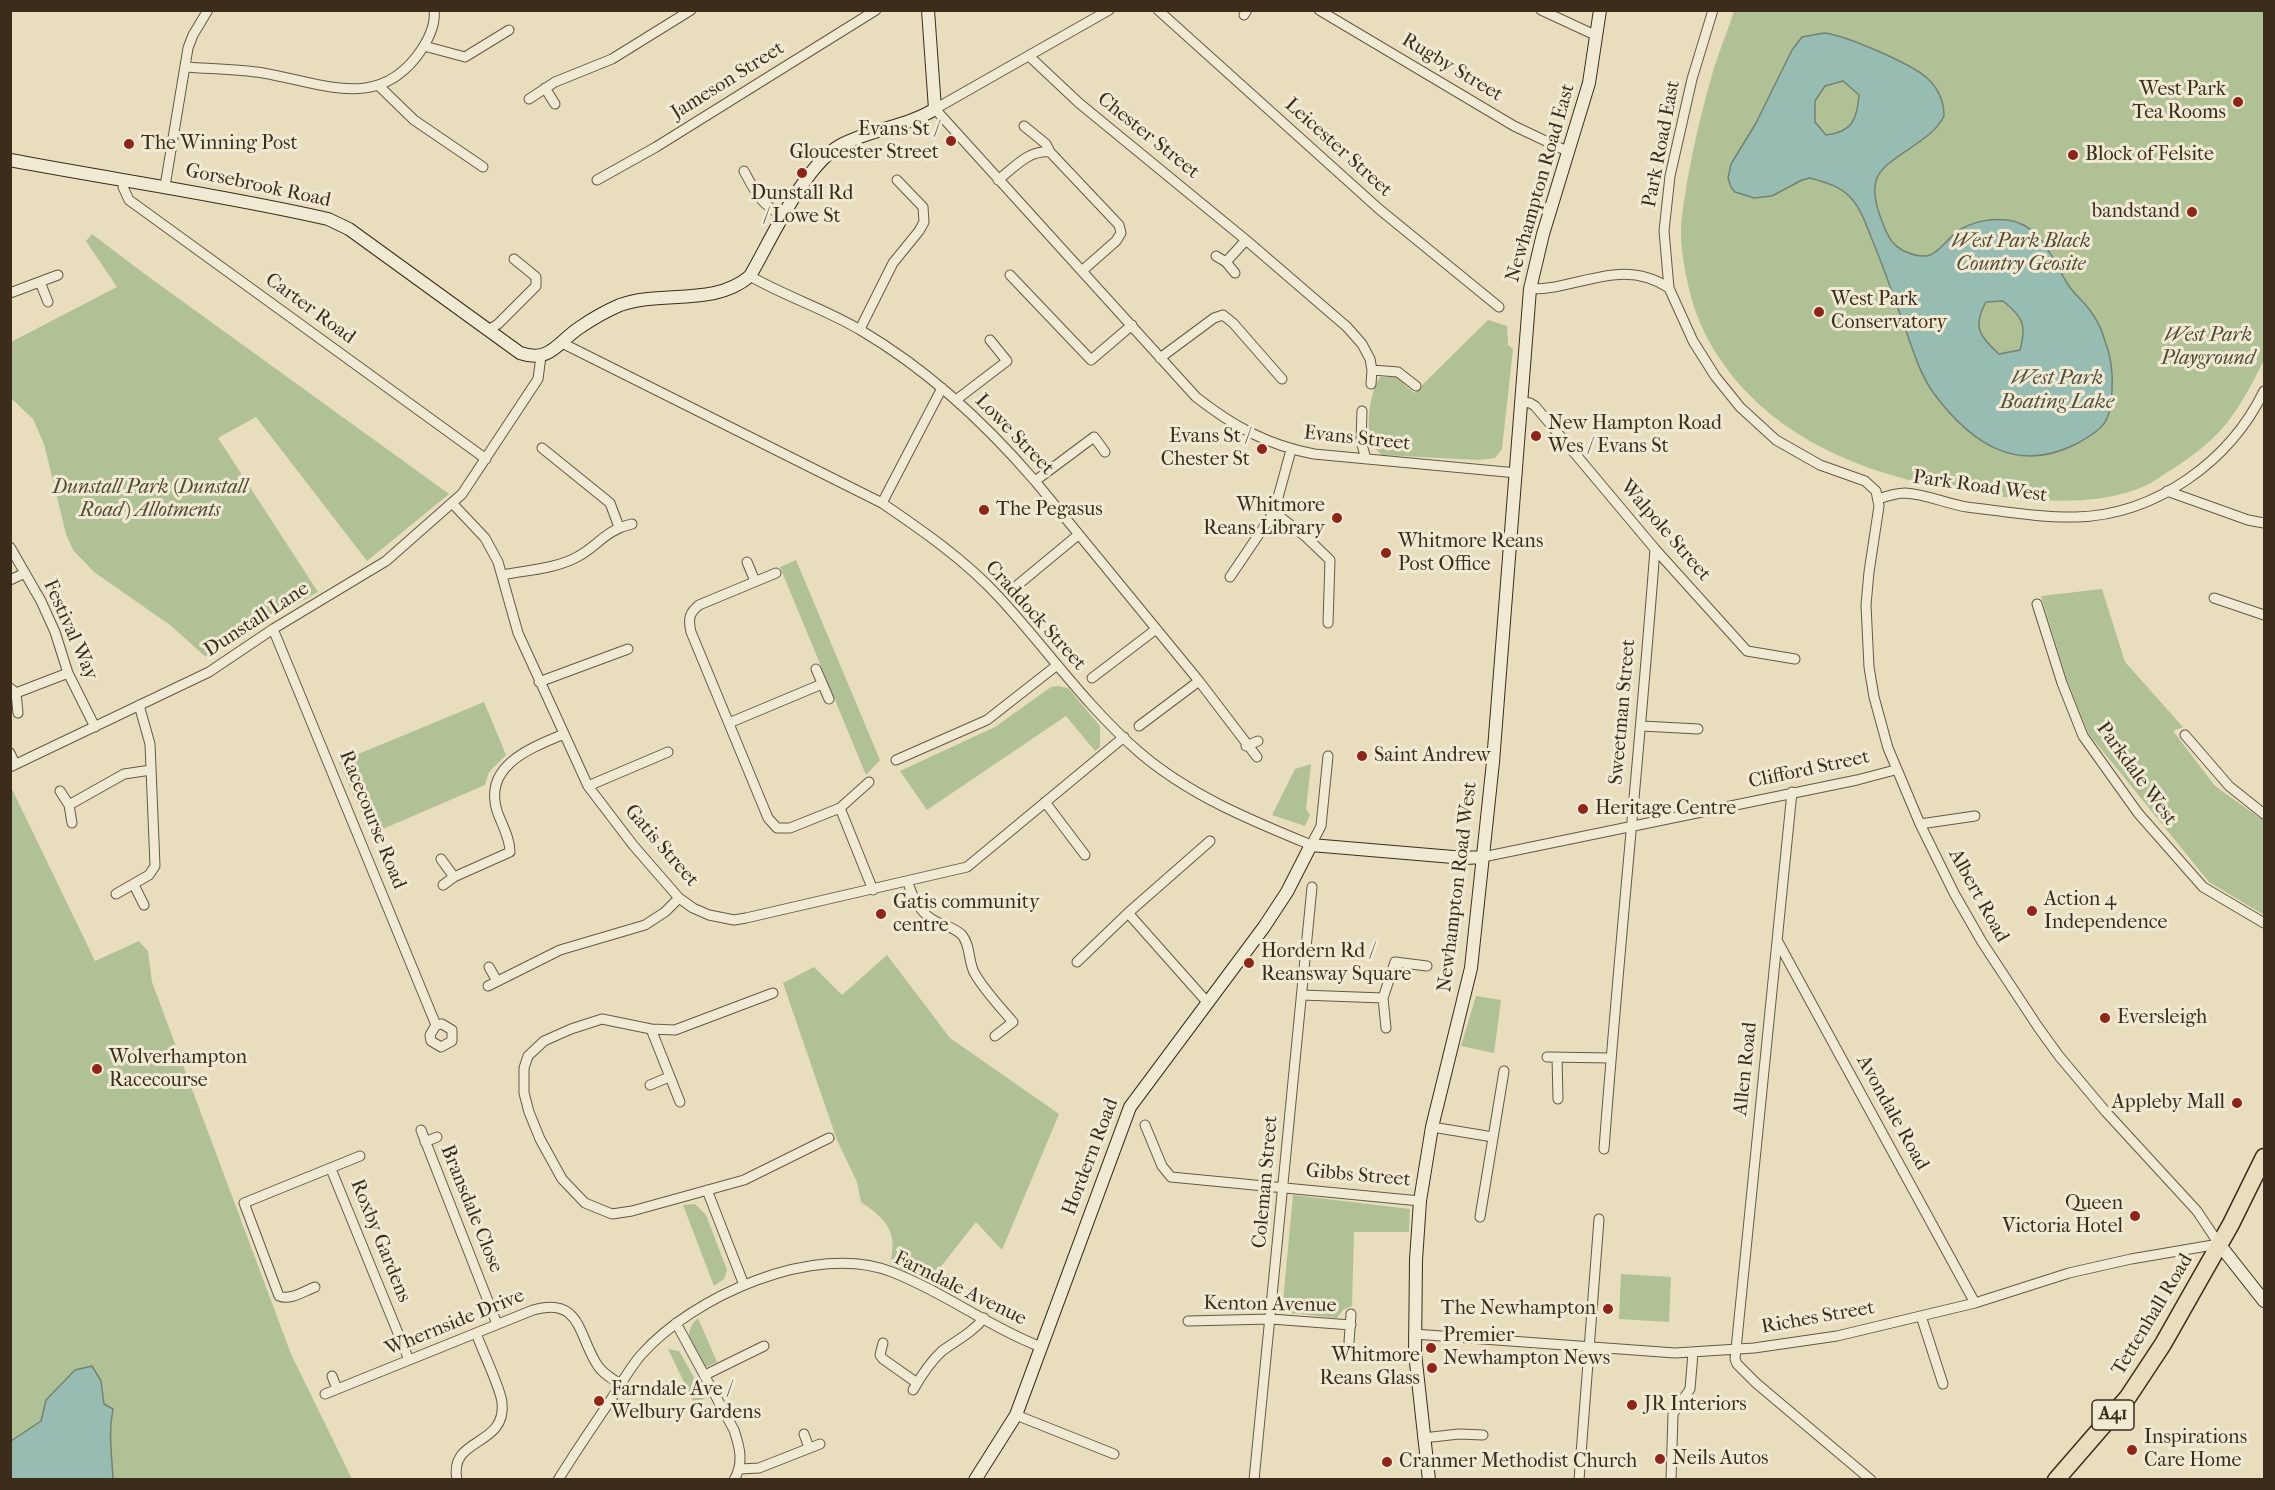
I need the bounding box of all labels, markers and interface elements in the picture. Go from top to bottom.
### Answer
street label: Rugby Street [1397,28,1507,108]
street label: Jameson Street [667,37,789,125]
street label: Park Road East [1638,78,1686,210]
place label: West Park Tea Rooms [2132,78,2226,125]
street label: Newhampton Road East [1501,81,1581,285]
street label: Chester Street [1092,88,1204,184]
street label: Leicester Street [1279,93,1397,203]
marker: West Park Tea Rooms [2231,95,2245,109]
place label: Evans St / Gloucester Street [790,118,939,165]
place label: The Winning Post [141,132,298,156]
marker: Evans St / Gloucester Street [944,134,958,148]
marker: The Winning Post [122,137,136,151]
place label: Block of Felsite [2085,143,2214,167]
marker: Block of Felsite [2066,148,2080,162]
street label: Gorsebrook Road [183,159,333,213]
marker: Dunstall Rd / Lowe St [795,166,809,180]
place label: Dunstall Rd / Lowe St [751,182,853,229]
place label: bandstand [2092,200,2180,224]
marker: bandstand [2185,205,2199,219]
park label: West Park Black Country Geosite [1952,230,2090,277]
street label: Carter Road [260,268,360,350]
place label: West Park Conservatory [1831,288,1947,335]
marker: West Park Conservatory [1812,305,1826,319]
park label: West Park Playground [2161,324,2255,371]
water label: West Park Boating Lake [2000,366,2114,416]
street label: Lowe Street [969,389,1059,481]
place label: New Hampton Road Wes / Evans St [1548,412,1722,459]
street label: Evans Street [1303,421,1411,457]
place label: Evans St / Chester St [1161,425,1250,472]
marker: New Hampton Road Wes / Evans St [1529,429,1543,443]
marker: Evans St / Chester St [1255,442,1269,456]
street label: Park Road West [1911,466,2049,508]
street label: Walpole Street [1615,475,1715,587]
park label: Dunstall Park (Dunstall Road) Allotments [52,476,248,523]
place label: Whitmore Reans Library [1203,494,1325,541]
place label: The Pegasus [996,498,1103,522]
marker: The Pegasus [977,503,991,517]
marker: Whitmore Reans Library [1330,511,1344,525]
place label: Whitmore Reans Post Office [1398,530,1543,577]
marker: Whitmore Reans Post Office [1379,546,1393,560]
street label: Craddock Street [980,556,1090,676]
street label: Festival Way [37,576,103,684]
street label: Dunstall Lane [200,577,314,663]
street label: Sweetman Street [1605,638,1641,786]
street label: Parkdale West [2090,718,2182,830]
place label: Saint Andrew [1374,744,1491,768]
street label: Clifford Street [1746,745,1872,795]
street label: Racecourse Road [333,747,411,893]
marker: Saint Andrew [1355,749,1369,763]
street label: Newhampton Road West [1433,780,1483,994]
place label: Heritage Centre [1595,797,1736,821]
street label: Gatis Street [619,800,703,892]
marker: Heritage Centre [1576,802,1590,816]
street label: Albert Road [1942,845,2014,947]
place label: Action 4 Independence [2044,888,2167,935]
place label: Gatis community centre [893,891,1040,938]
marker: Action 4 Independence [2025,904,2039,918]
marker: Gatis community centre [874,907,888,921]
place label: Hordern Rd / Reansway Square [1261,940,1411,987]
marker: Hordern Rd / Reansway Square [1242,956,1256,970]
place label: Eversleigh [2117,1006,2207,1030]
marker: Eversleigh [2098,1011,2112,1025]
street label: Allen Road [1729,1021,1763,1117]
place label: Wolverhampton Racecourse [109,1046,247,1093]
street label: Avondale Road [1851,1051,1933,1175]
marker: Wolverhampton Racecourse [90,1062,104,1076]
place label: Appleby Mall [2112,1091,2225,1115]
street label: Hordern Road [1058,1095,1124,1219]
marker: Appleby Mall [2230,1096,2244,1110]
street label: Coleman Street [1248,1115,1284,1249]
street label: Bransdale Close [434,1142,508,1276]
street label: Gibbs Street [1305,1159,1411,1193]
street label: Roxby Gardens [344,1176,416,1306]
place label: Queen Victoria Hotel [2002,1192,2123,1239]
marker: Queen Victoria Hotel [2128,1209,2142,1223]
street label: Farndale Avenue [890,1247,1030,1331]
street label: Tettenhall Road [2107,1250,2199,1380]
street label: Whernside Drive [382,1284,528,1362]
street label: Kenton Avenue [1203,1292,1337,1318]
street label: Riches Street [1760,1296,1876,1340]
place label: The Newhampton [1441,1297,1596,1321]
marker: The Newhampton [1601,1302,1615,1316]
place label: Premier Newhampton News [1443,1324,1610,1371]
marker: Premier Newhampton News [1424,1341,1438,1355]
place label: Whitmore Reans Glass [1320,1344,1420,1391]
marker: Whitmore Reans Glass [1425,1361,1439,1375]
place label: Farndale Ave / Welbury Gardens [611,1378,761,1425]
place label: JR Interiors [1644,1393,1747,1417]
marker: Farndale Ave / Welbury Gardens [592,1394,606,1408]
marker: JR Interiors [1625,1398,1639,1412]
road number: A41 [2092,1400,2134,1430]
place label: Inspirations Care Home [2144,1426,2247,1473]
marker: Inspirations Care Home [2125,1443,2139,1457]
place label: Neils Autos [1672,1447,1768,1471]
place label: Cranmer Methodist Church [1399,1450,1637,1474]
marker: Neils Autos [1653,1452,1667,1466]
marker: Cranmer Methodist Church [1380,1455,1394,1469]

